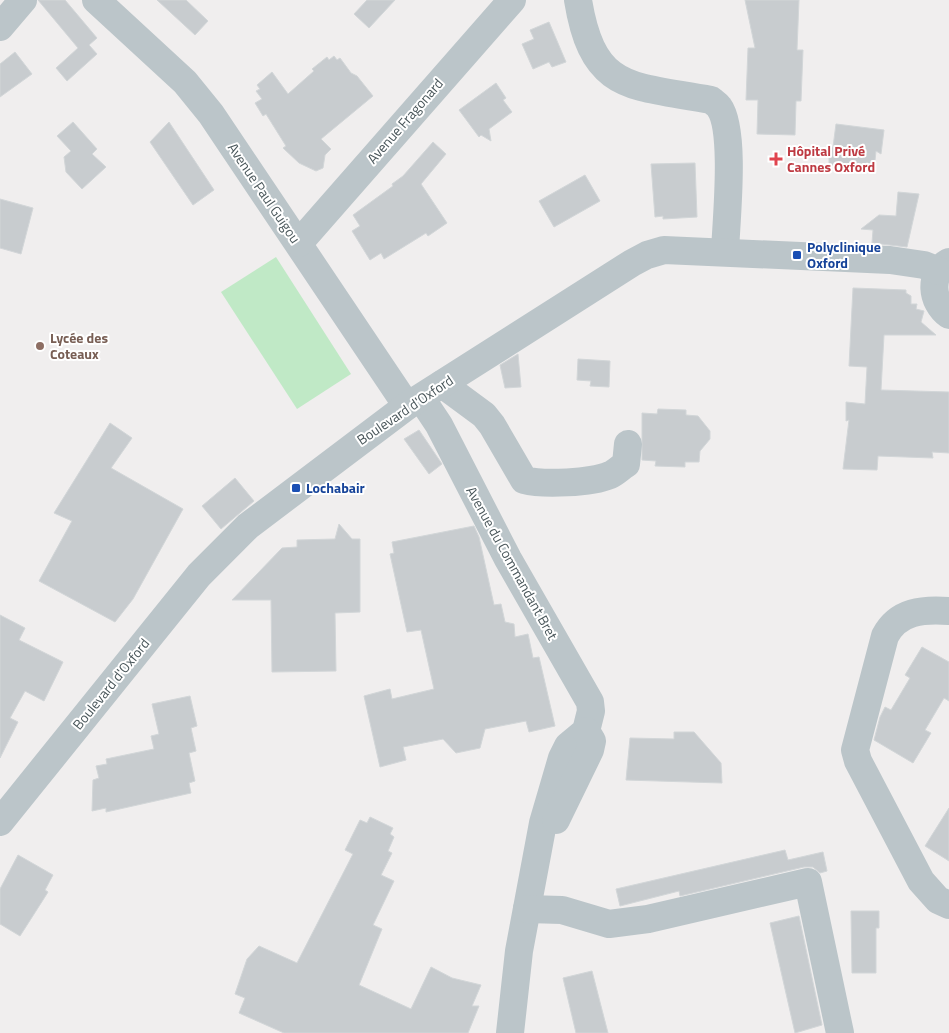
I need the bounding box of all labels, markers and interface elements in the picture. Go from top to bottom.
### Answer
street label: Avenue Fragonard [362,73,448,168]
street label: Avenue Paul Guigou [223,138,306,247]
place label: Hôpital Privé Cannes Oxford [787,140,875,177]
marker: Hôpital Privé Cannes Oxford [769,152,783,166]
place label: Polyclinique Oxford [807,236,881,273]
marker: Polyclinique Oxford [791,249,803,261]
place label: Lycée des Coteaux [50,327,108,364]
marker: Lycée des Coteaux [34,340,46,352]
street label: Boulevard d'Oxford [352,369,457,450]
place label: Lochabair [306,477,365,498]
marker: Lochabair [290,482,302,494]
street label: Avenue du Commandant Bret [461,482,564,643]
street label: Boulevard d'Oxford [67,633,154,734]

